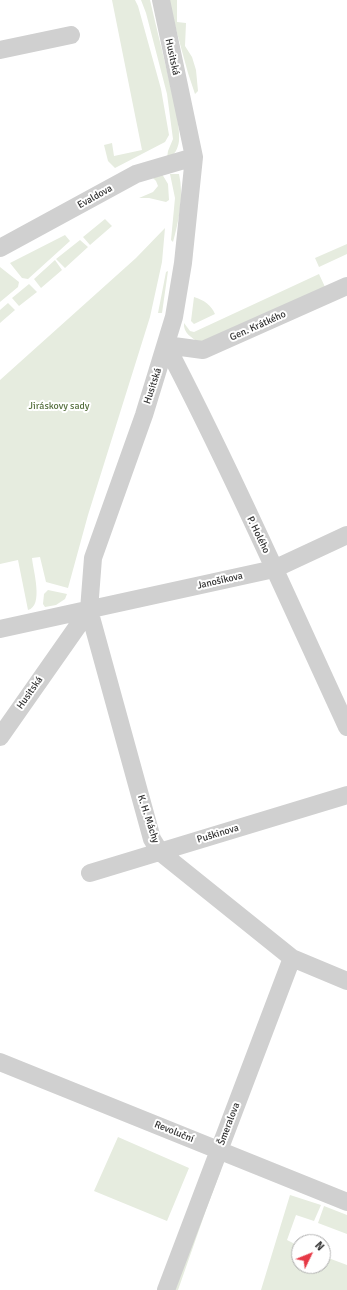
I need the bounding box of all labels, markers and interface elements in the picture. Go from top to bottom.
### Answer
street label: Husitská [162,38,182,76]
street label: Evaldova [75,183,115,211]
street label: Gen. Krátkého [228,308,288,344]
street label: Husitská [142,366,164,406]
park label: Jiráskovy sady [29,400,89,412]
street label: P. Holého [244,515,272,555]
street label: Janošíkova [196,570,244,592]
street label: Husitská [14,674,46,712]
street label: K. H. Máchy [135,793,161,845]
street label: Puškinova [196,822,240,846]
street label: Šmeralova [215,1101,243,1147]
street label: Revoluční [153,1119,195,1145]
north arrow [291,1234,331,1274]
text: N [312,1239,327,1253]

